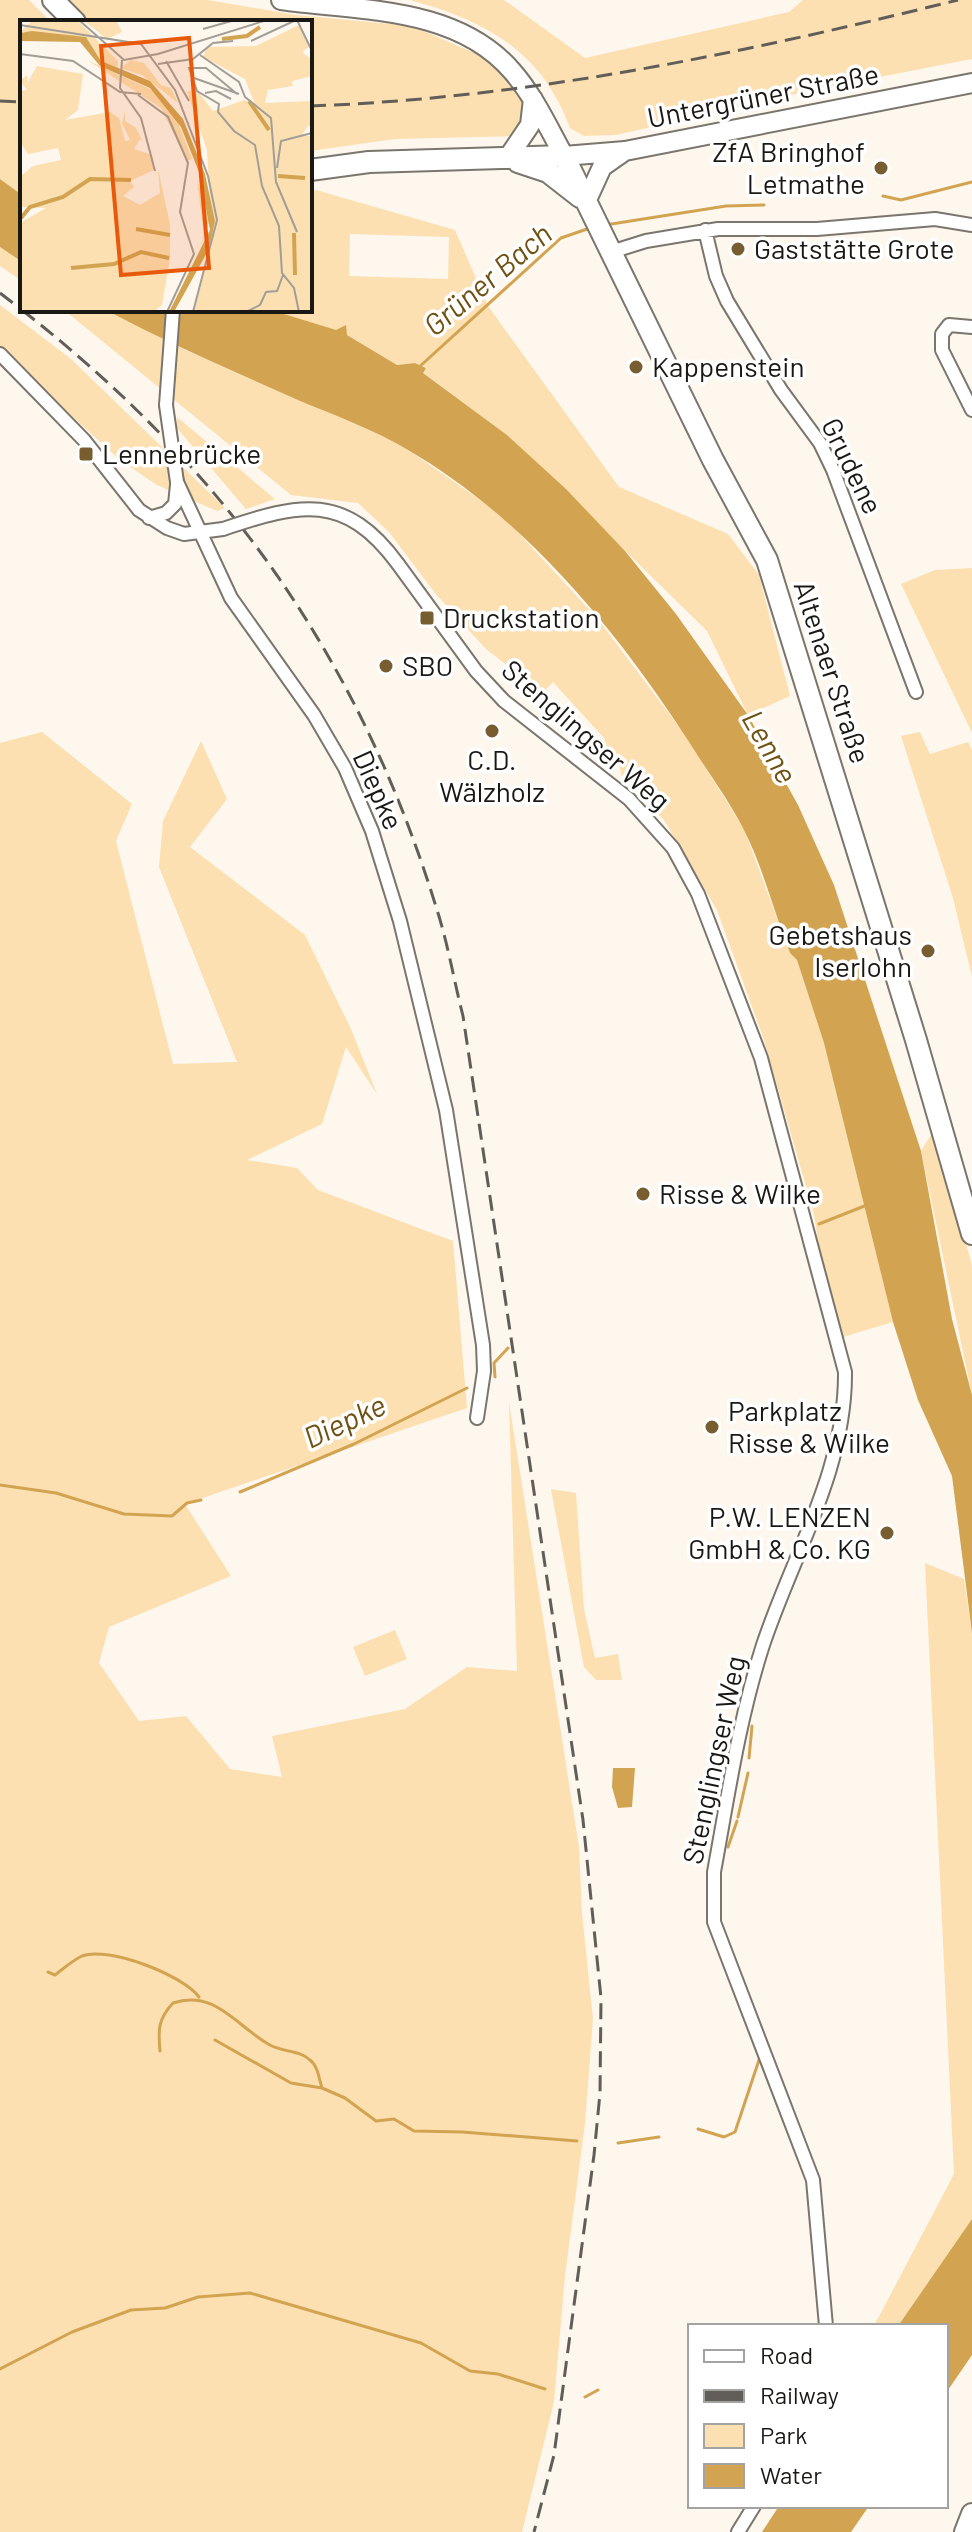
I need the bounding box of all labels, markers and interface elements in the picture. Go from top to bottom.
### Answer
inset map [20,20,312,312]
street label: Untergrüner Straße [644,56,881,134]
place label: ZfA Bringhof Letmathe [712,134,865,200]
marker: ZfA Bringhof Letmathe [872,159,890,177]
water label: Grüner Bach [415,215,558,342]
place label: Gaststätte Grote [754,231,954,265]
marker: Gaststätte Grote [729,240,747,258]
place label: Kappenstein [652,349,805,383]
marker: Kappenstein [627,358,645,376]
street label: Grudene [815,412,891,519]
place label: Lennebrücke [102,436,261,470]
marker: Lennebrücke [77,445,95,463]
street label: Altenaer Straße [787,576,878,767]
place label: Druckstation [443,600,600,634]
marker: Druckstation [418,609,436,627]
place label: SBO [402,648,453,682]
street label: Stenglingser Weg [496,652,678,817]
marker: SBO [377,657,395,675]
water label: Lenne [735,703,806,789]
marker: C.D. Wälzholz [483,722,501,740]
place label: C.D. Wälzholz [439,742,545,808]
street label: Diepke [346,745,411,835]
place label: Gebetshaus Iserlohn [769,917,912,983]
marker: Gebetshaus Iserlohn [919,942,937,960]
place label: Risse & Wilke [659,1176,821,1210]
marker: Risse & Wilke [634,1185,652,1203]
water label: Diepke [297,1386,391,1455]
place label: Parkplatz Risse & Wilke [728,1393,890,1459]
marker: Parkplatz Risse & Wilke [703,1418,721,1436]
place label: P.W. LENZEN GmbH & Co. KG [688,1499,871,1565]
marker: P.W. LENZEN GmbH & Co. KG [878,1524,896,1542]
street label: Stenglingser Weg [674,1653,752,1867]
legend [688,2324,948,2508]
text: Road [760,2340,813,2369]
text: Railway [760,2380,839,2409]
text: Park [760,2420,807,2449]
text: Water [760,2460,822,2489]

